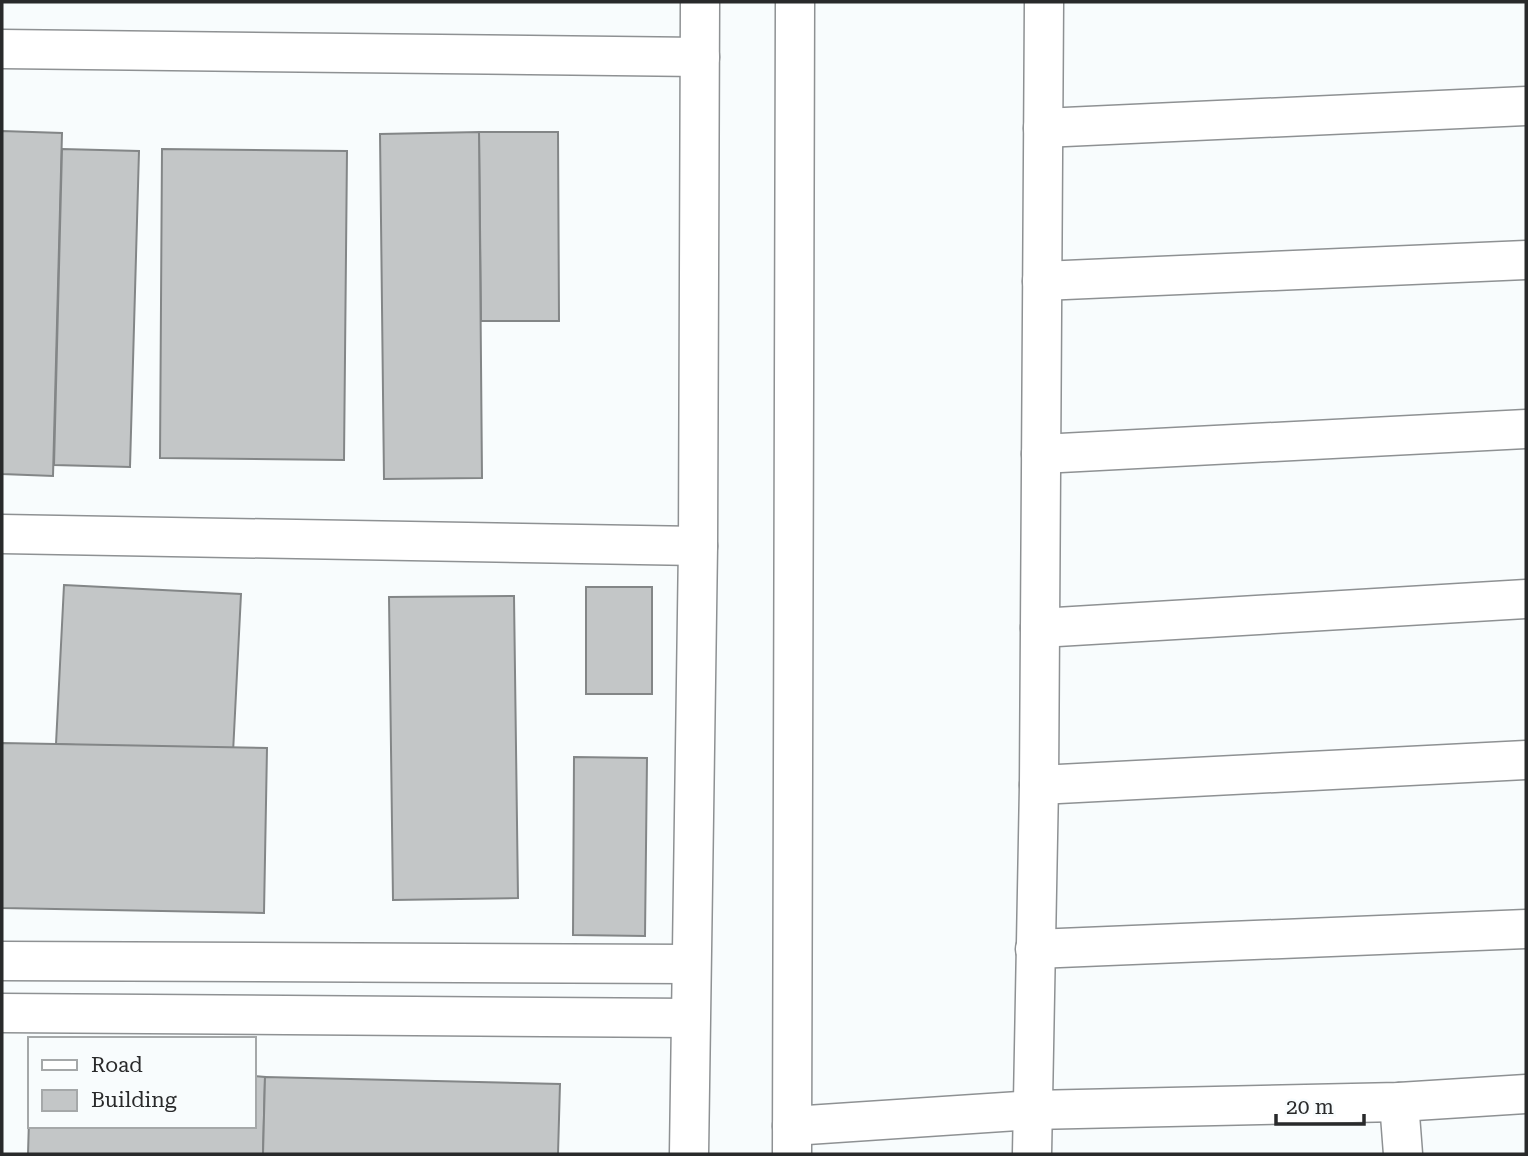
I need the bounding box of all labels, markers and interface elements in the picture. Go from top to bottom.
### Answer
legend [28,1037,256,1128]
text: Road [91,1053,143,1077]
scale bar [1276,1082,1364,1126]
text: Building [91,1088,177,1112]
text: 20 m [1286,1095,1334,1119]

